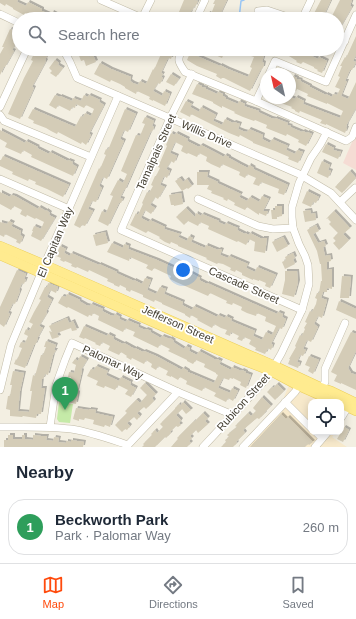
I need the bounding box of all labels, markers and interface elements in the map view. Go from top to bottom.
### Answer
search box [12,12,344,56]
icon: search [26,23,48,45]
text: Search here [58,26,140,43]
north arrow [260,68,296,104]
street label: Tamalpais Street [134,112,178,192]
street label: Willis Drive [180,118,234,150]
street label: El Capitan Way [35,204,75,279]
your location [173,260,193,280]
street label: Cascade Street [207,264,281,306]
street label: Jefferson Street [140,303,216,345]
street label: Palomar Way [81,343,146,382]
street label: Rubicon Street [214,371,272,433]
pin: 1 [52,377,78,410]
map controls [308,399,344,435]
button: locate [308,399,344,435]
text: Nearby [16,463,74,482]
text: Beckworth Park [55,511,168,528]
text: 1 [26,520,34,535]
text: 260 m [303,520,339,535]
text: Park · Palomar Way [55,528,171,543]
tab: Map [42,574,64,610]
tab: Directions [149,574,198,610]
tab: Saved [282,574,314,610]

